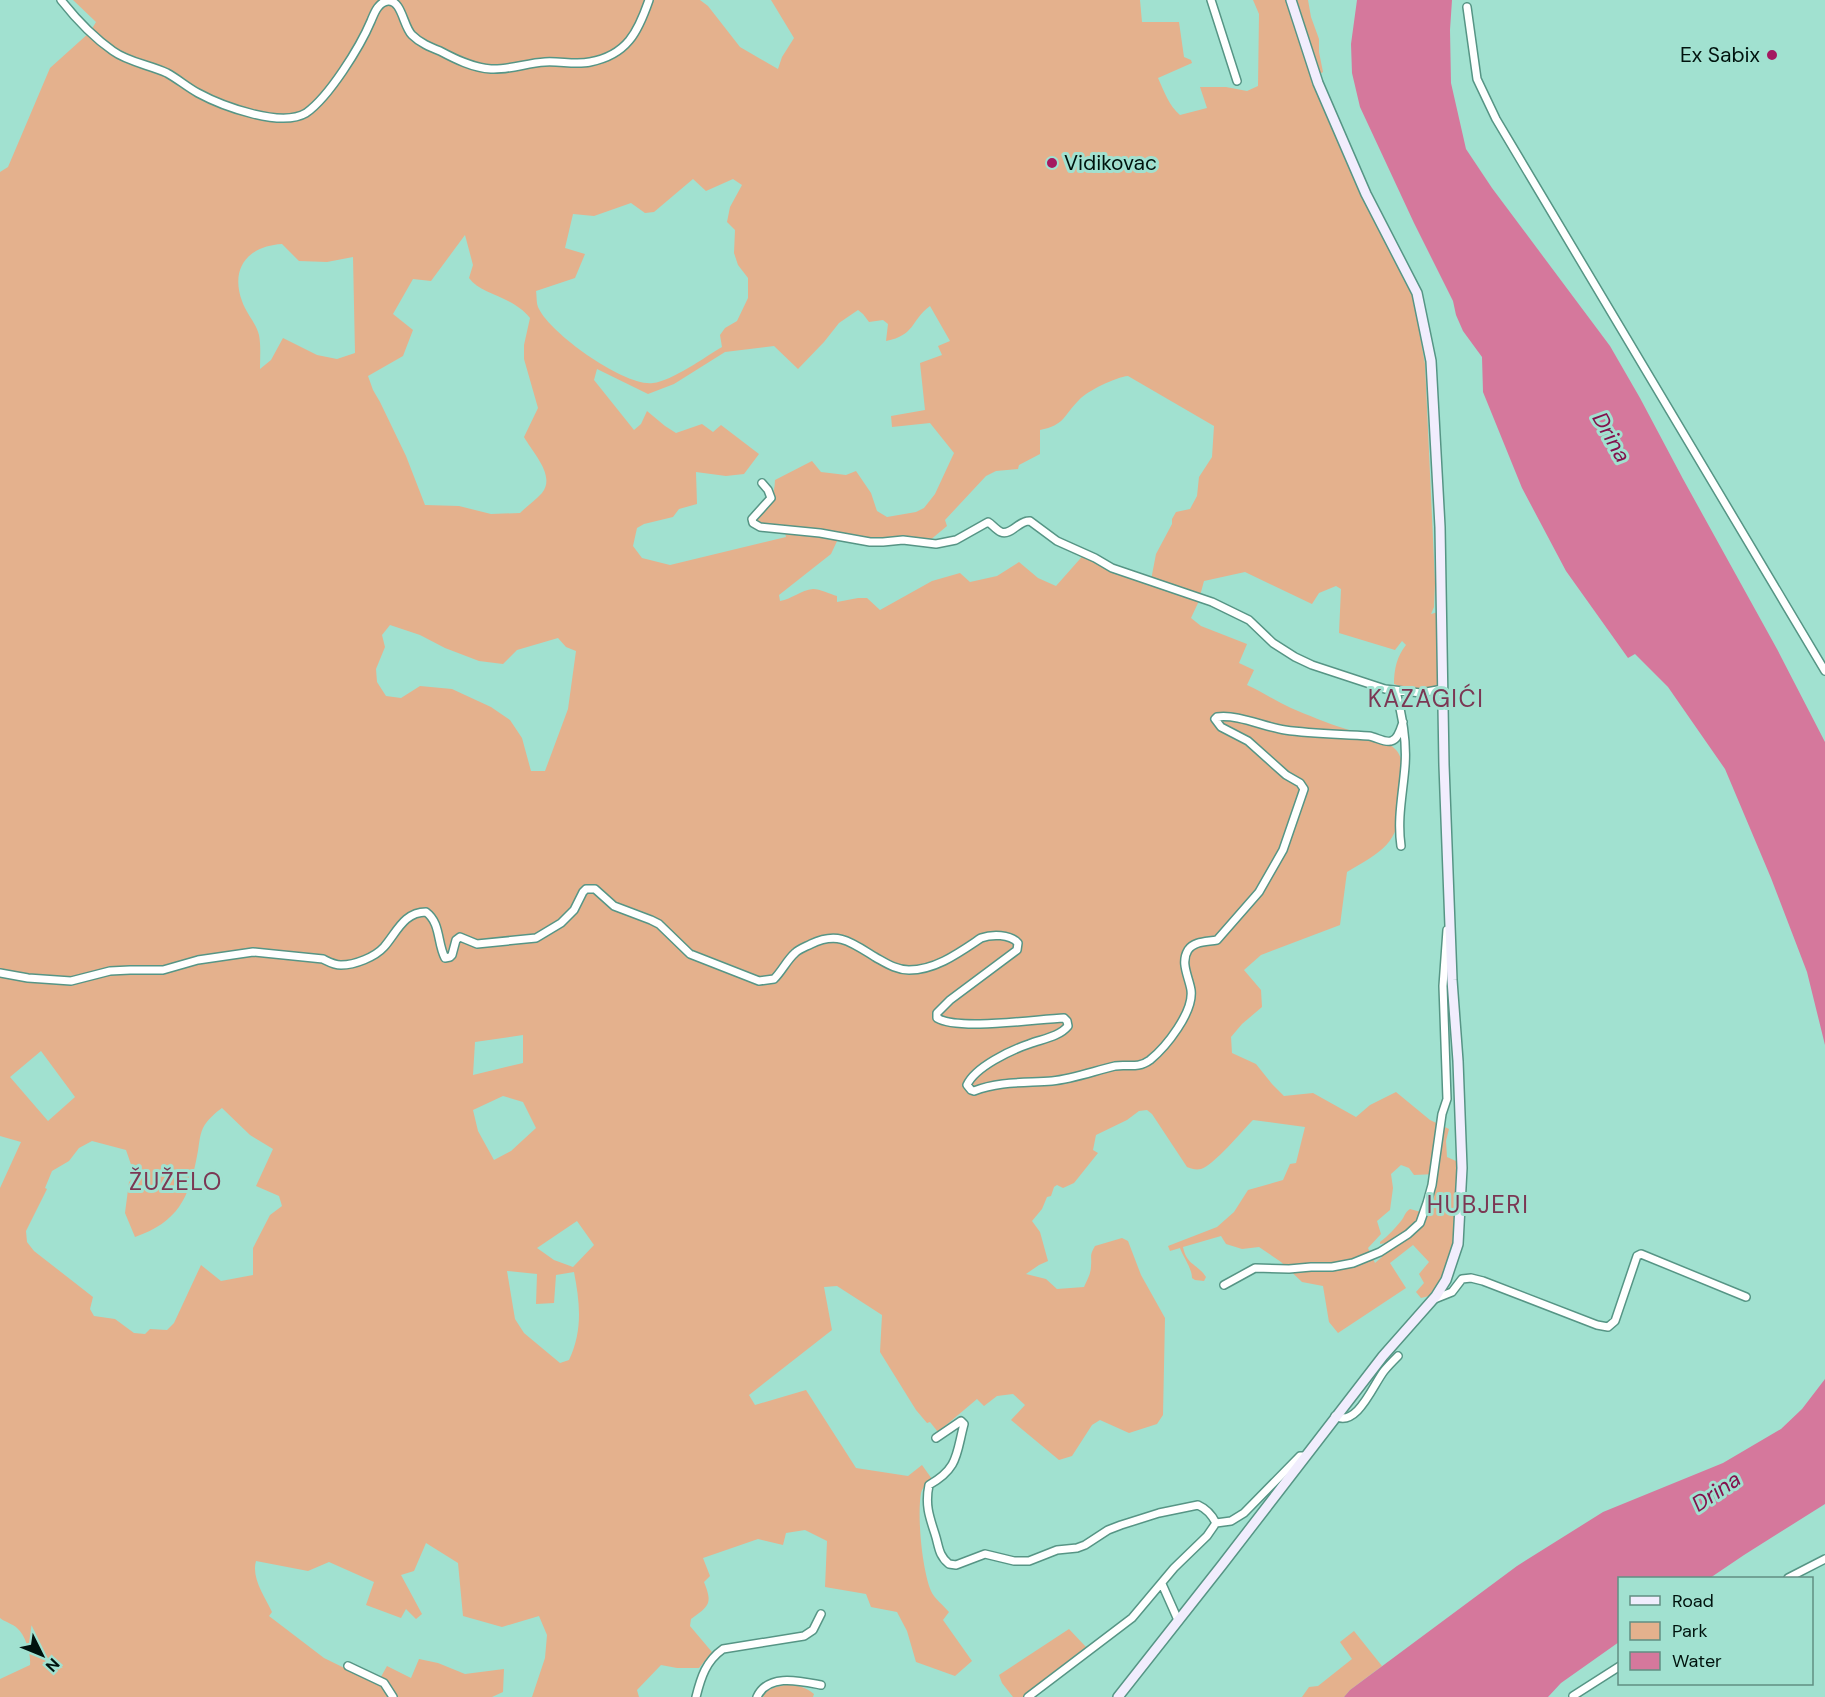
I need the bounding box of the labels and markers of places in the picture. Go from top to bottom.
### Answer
place label: Ex Sabix [1680,41,1760,69]
marker: Ex Sabix [1765,48,1779,62]
place label: Vidikovac [1064,149,1157,177]
marker: Vidikovac [1045,156,1059,170]

